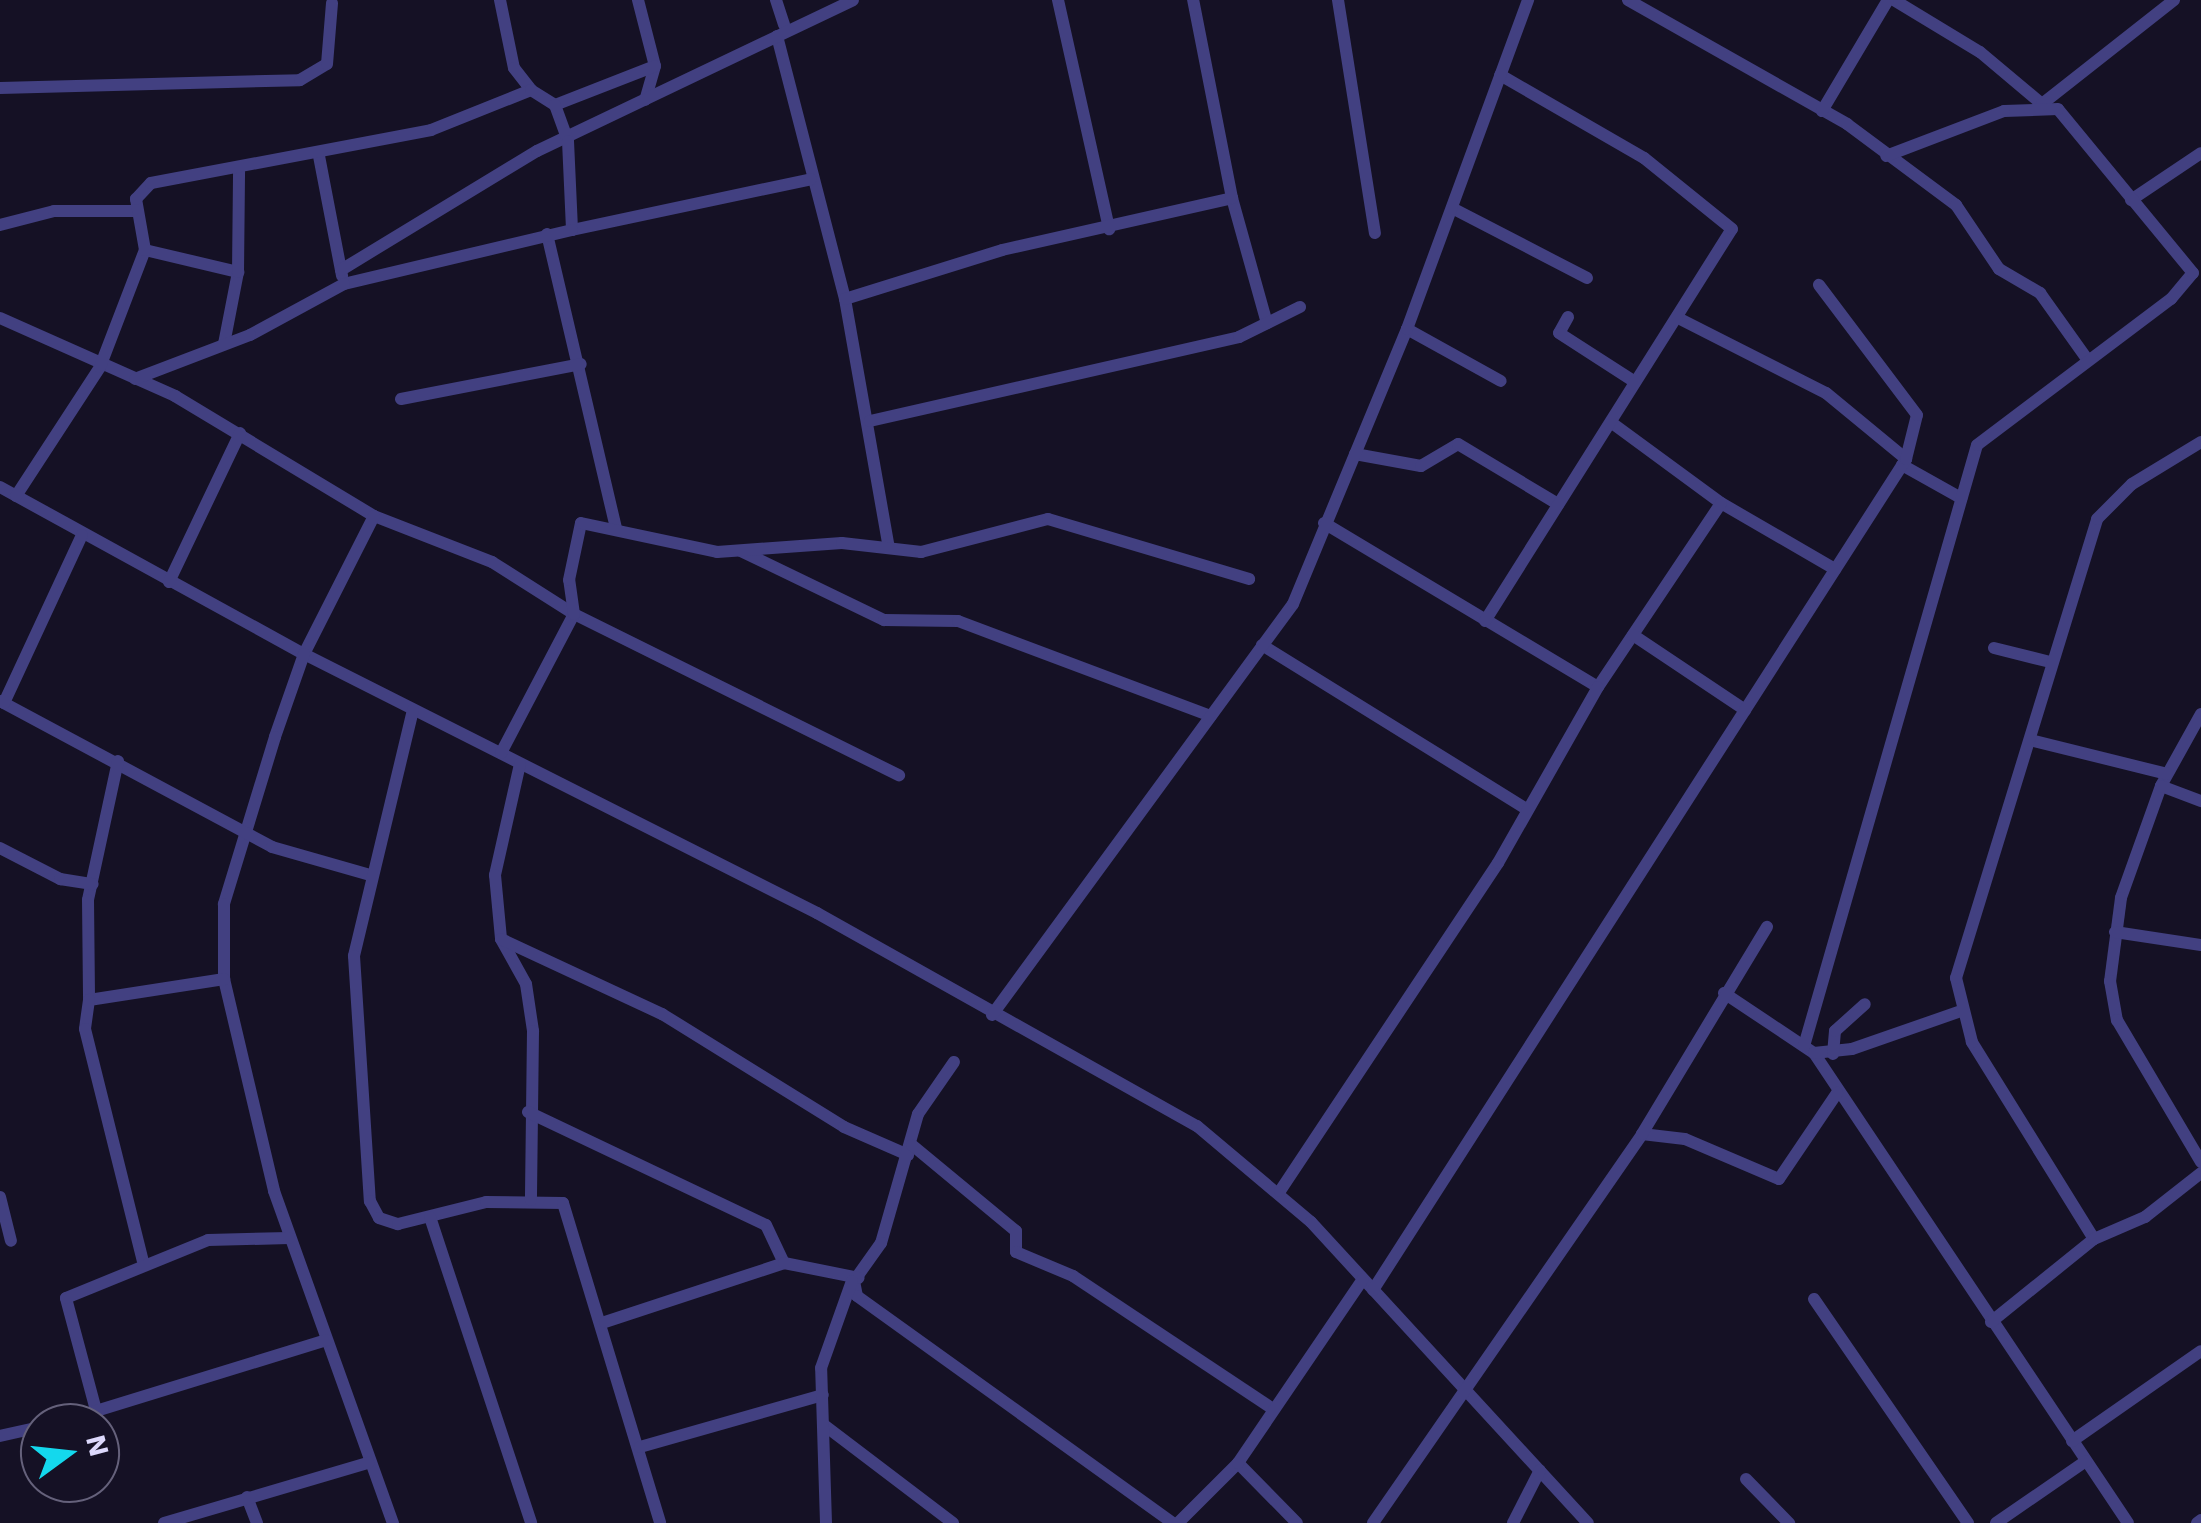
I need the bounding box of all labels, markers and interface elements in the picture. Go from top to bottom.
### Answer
north arrow [20,1403,120,1503]
text: N [79,1431,116,1460]

